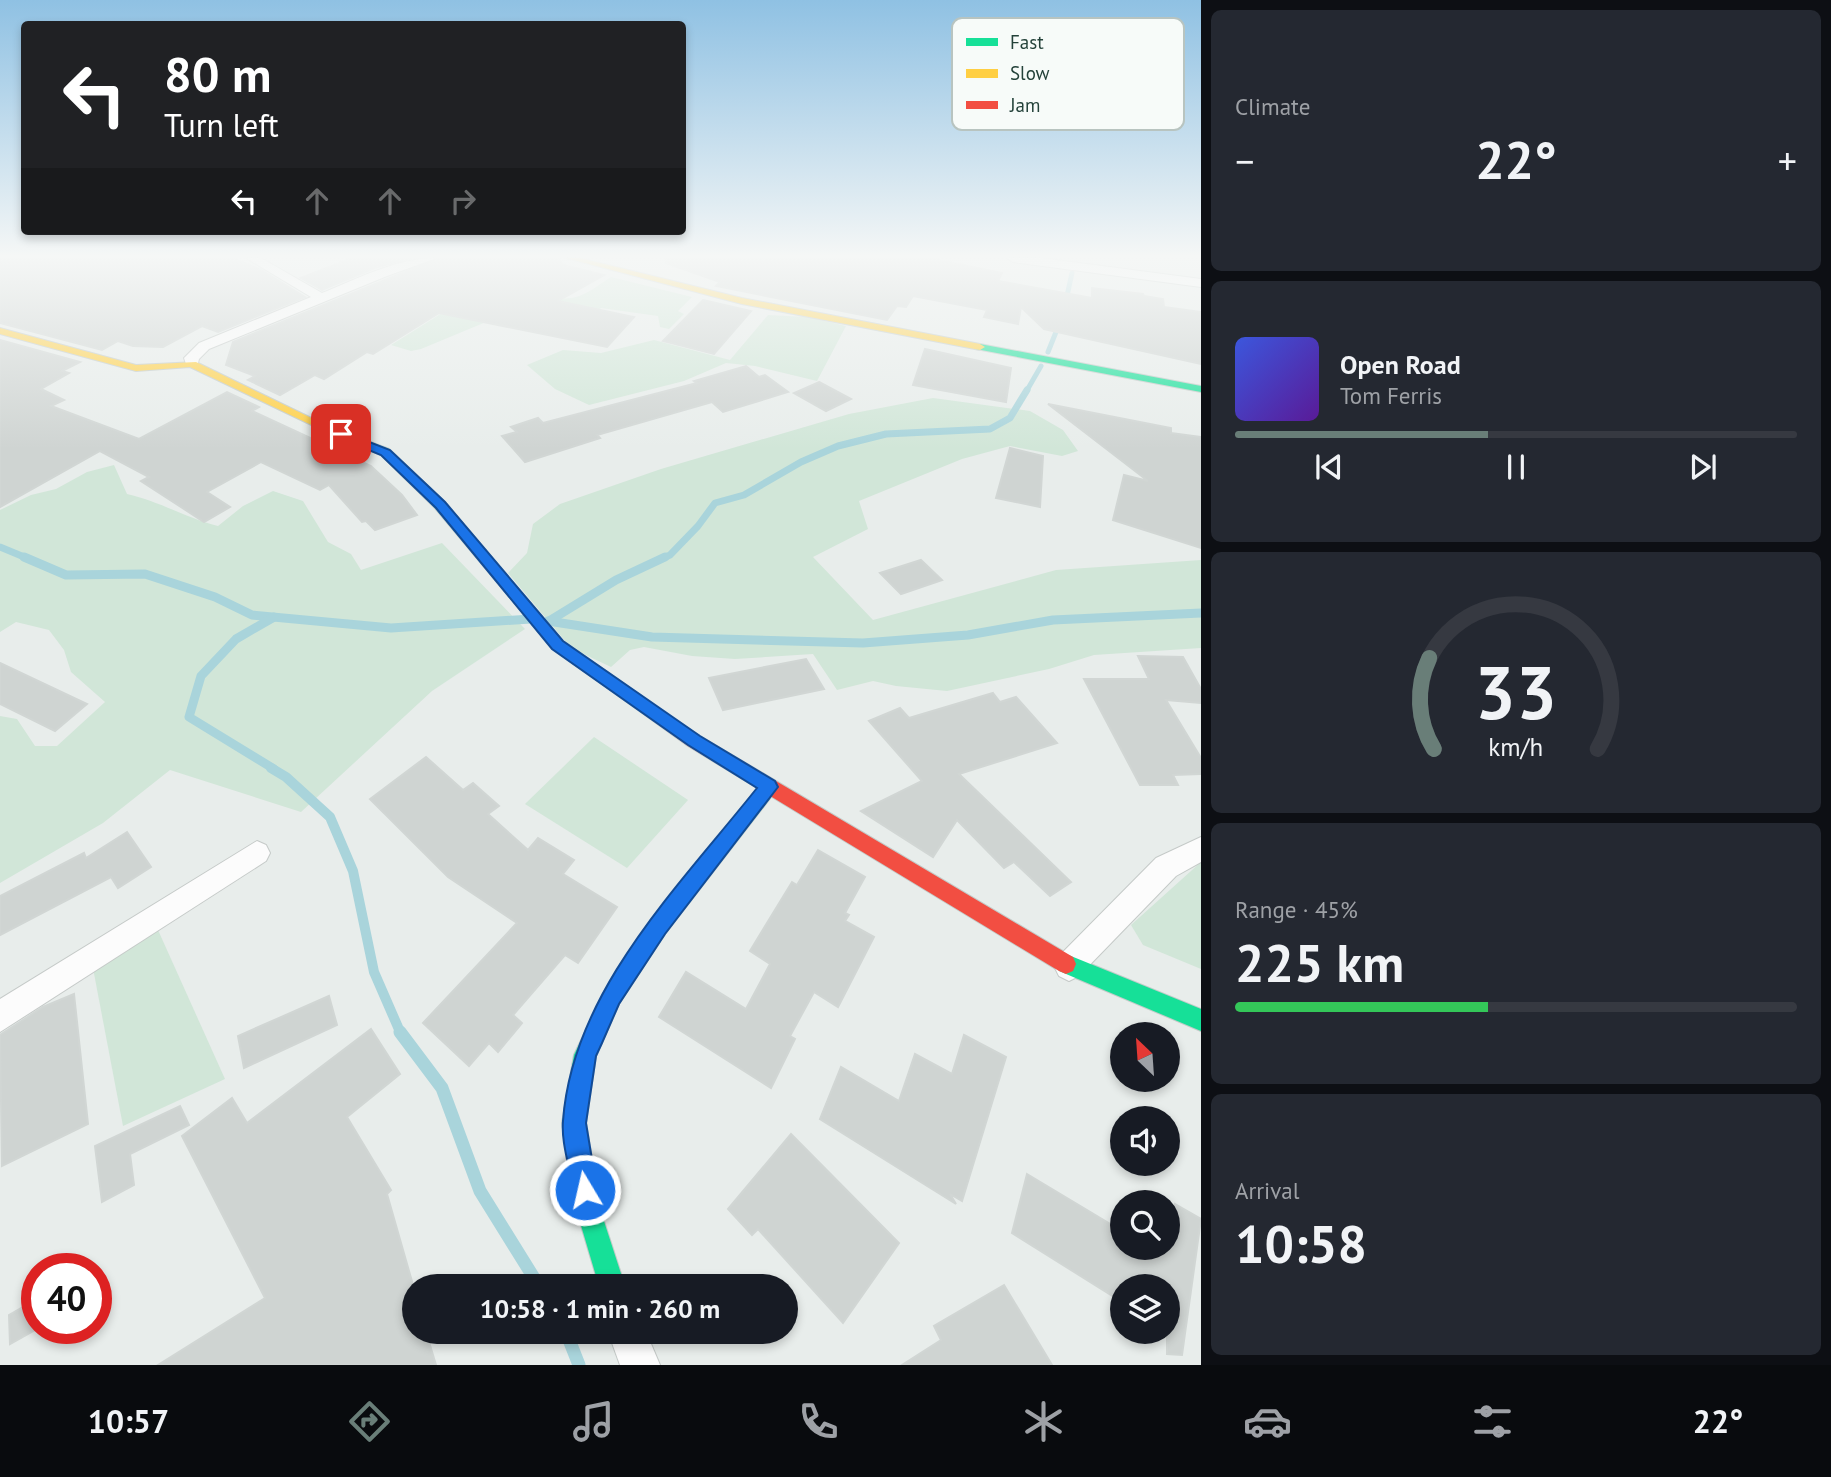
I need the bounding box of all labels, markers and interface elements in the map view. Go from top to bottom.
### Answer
legend [952,18,1184,130]
text: Fast [1010,30,1044,54]
text: 80 m [164,42,271,106]
icon: left [49,49,140,140]
text: Slow [1010,61,1050,85]
text: Climate [1235,92,1310,121]
text: Jam [1009,93,1040,117]
text: Turn left [164,104,279,146]
text: 22° [1475,126,1557,193]
text: − [1235,136,1254,185]
text: + [1778,136,1797,185]
icon: left [225,182,263,220]
icon: ahead [298,182,336,220]
icon: ahead [371,182,409,220]
icon: right [444,182,482,220]
text: Open Road [1340,348,1461,381]
text: Tom Ferris [1340,381,1442,410]
pin [311,404,371,464]
icon: arrive [322,415,360,453]
icon: previous [1310,448,1348,486]
icon: pause [1497,448,1535,486]
icon: next [1684,448,1722,486]
text: 33 [1475,645,1557,739]
text: km/h [1489,730,1543,762]
text: Range · 45% [1235,895,1358,924]
text: 225 km [1235,929,1404,996]
north arrow [1110,1022,1180,1092]
map controls [1110,1022,1180,1344]
button: sound [1110,1106,1180,1176]
position arrow [548,1153,622,1227]
text: Arrival [1235,1176,1299,1205]
button: search [1110,1190,1180,1260]
text: 10:58 [1235,1210,1367,1277]
speed limit sign: 40 [21,1253,112,1344]
button: layers [1110,1274,1180,1344]
text: 10:58 · 1 min · 260 m [480,1292,720,1325]
icon: directions [345,1397,394,1446]
icon: music [569,1397,618,1446]
icon: phone [794,1397,843,1446]
icon: climate [1019,1397,1068,1446]
icon: car [1243,1397,1292,1446]
icon: filters [1468,1397,1517,1446]
text: 10:57 [88,1400,169,1442]
text: 22° [1693,1400,1743,1442]

